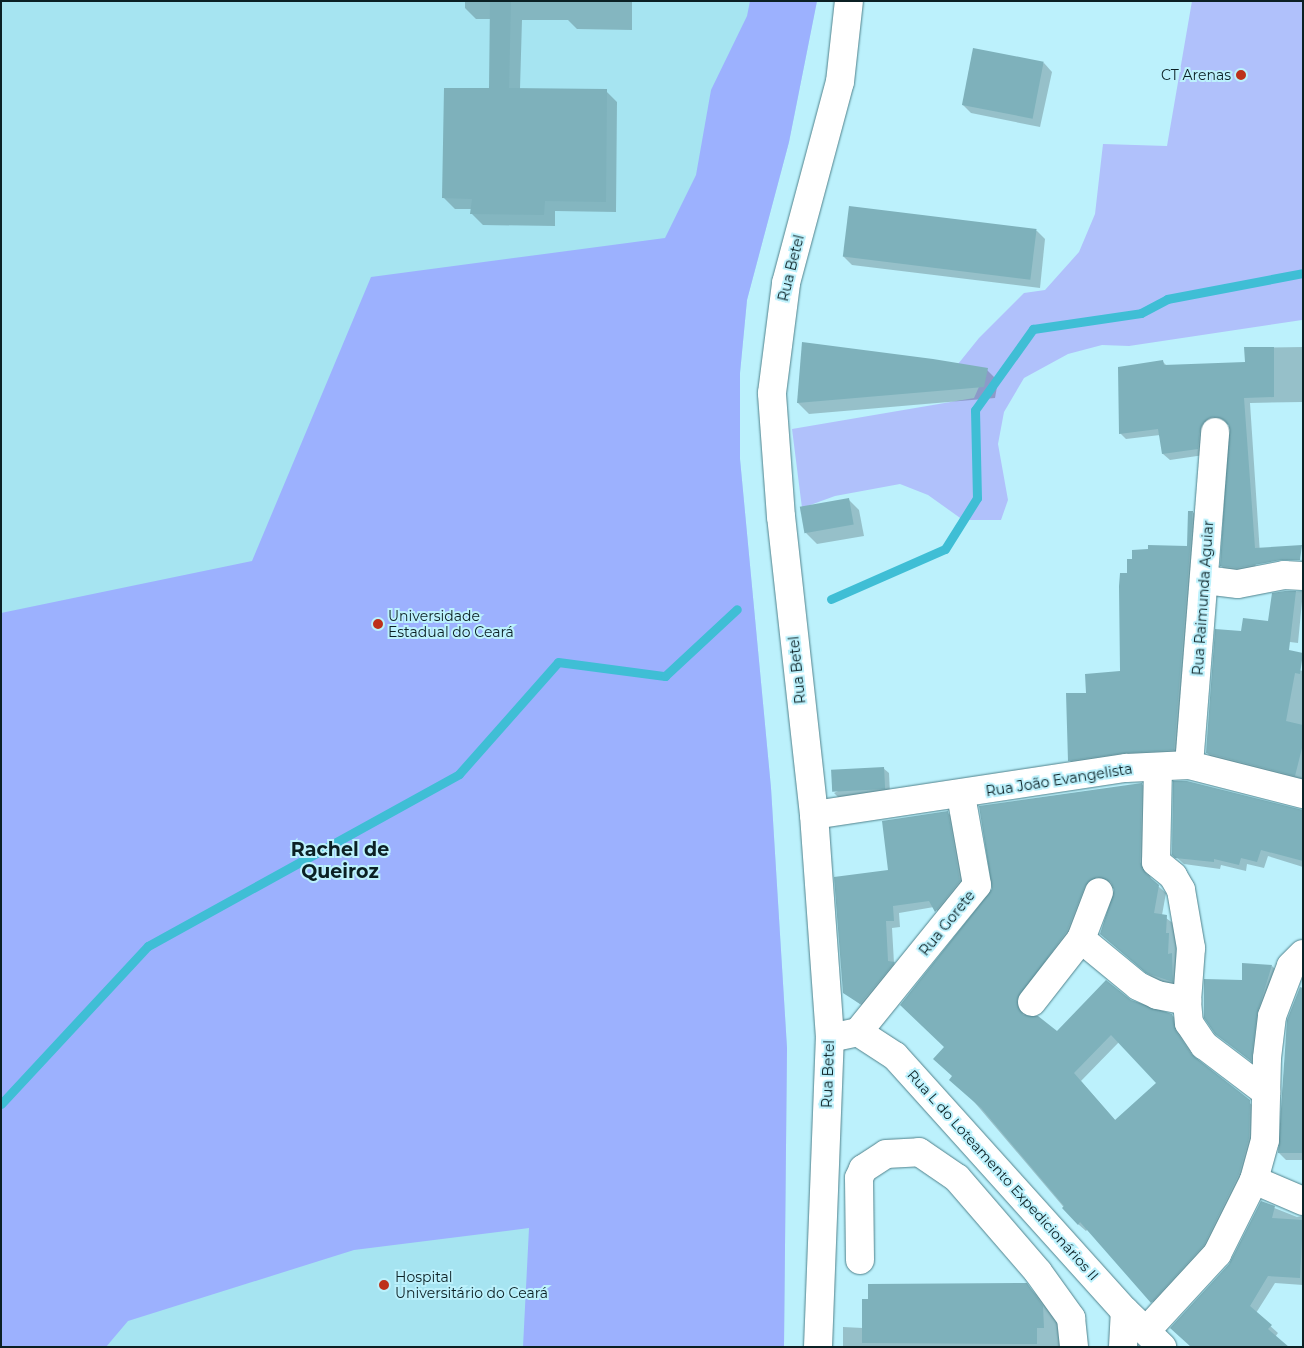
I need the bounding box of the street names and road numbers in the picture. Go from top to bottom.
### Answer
street label: Rua Betel [775,233,807,303]
street label: Rua Raimunda Aguiar [1189,520,1217,676]
street label: Rua Betel [785,635,809,705]
street label: Rua João Evangelista [984,760,1134,800]
street label: Rua Gorete [916,887,978,959]
street label: Rua Betel [818,1040,838,1108]
street label: Rua L do Loteamento Expedicionários II [904,1066,1102,1284]

